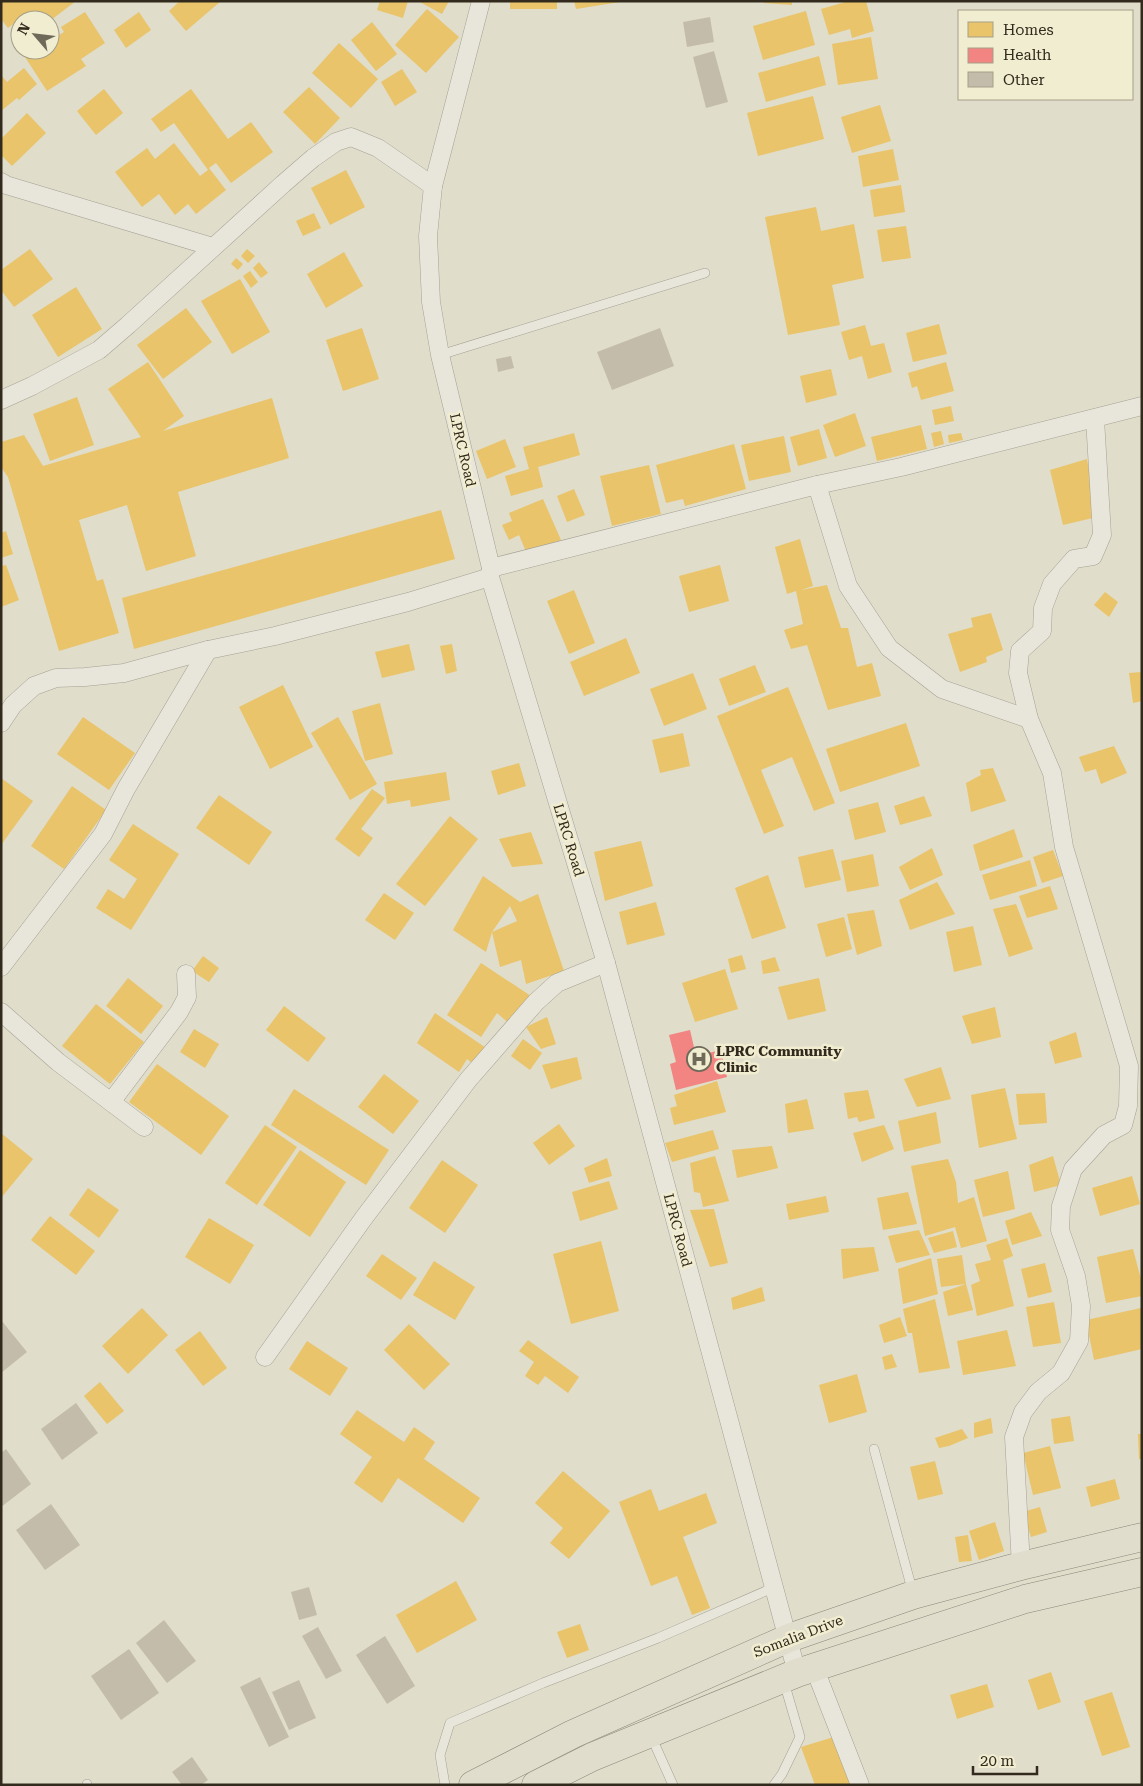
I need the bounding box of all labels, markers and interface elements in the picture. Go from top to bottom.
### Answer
north arrow [10,10,60,60]
legend [958,10,1133,100]
text: N [14,20,33,37]
text: Homes [1003,21,1054,39]
text: Health [1003,46,1052,64]
text: Other [1003,71,1045,89]
street label: LPRC Road [447,412,479,488]
street label: LPRC Road [550,802,588,878]
place label: LPRC Community Clinic [716,1043,842,1075]
hospital icon: LPRC Community Clinic [686,1046,712,1072]
street label: LPRC Road [661,1192,695,1268]
street label: Somalia Drive [751,1612,845,1660]
scale bar [973,1744,1037,1776]
text: 20 m [980,1752,1015,1770]

